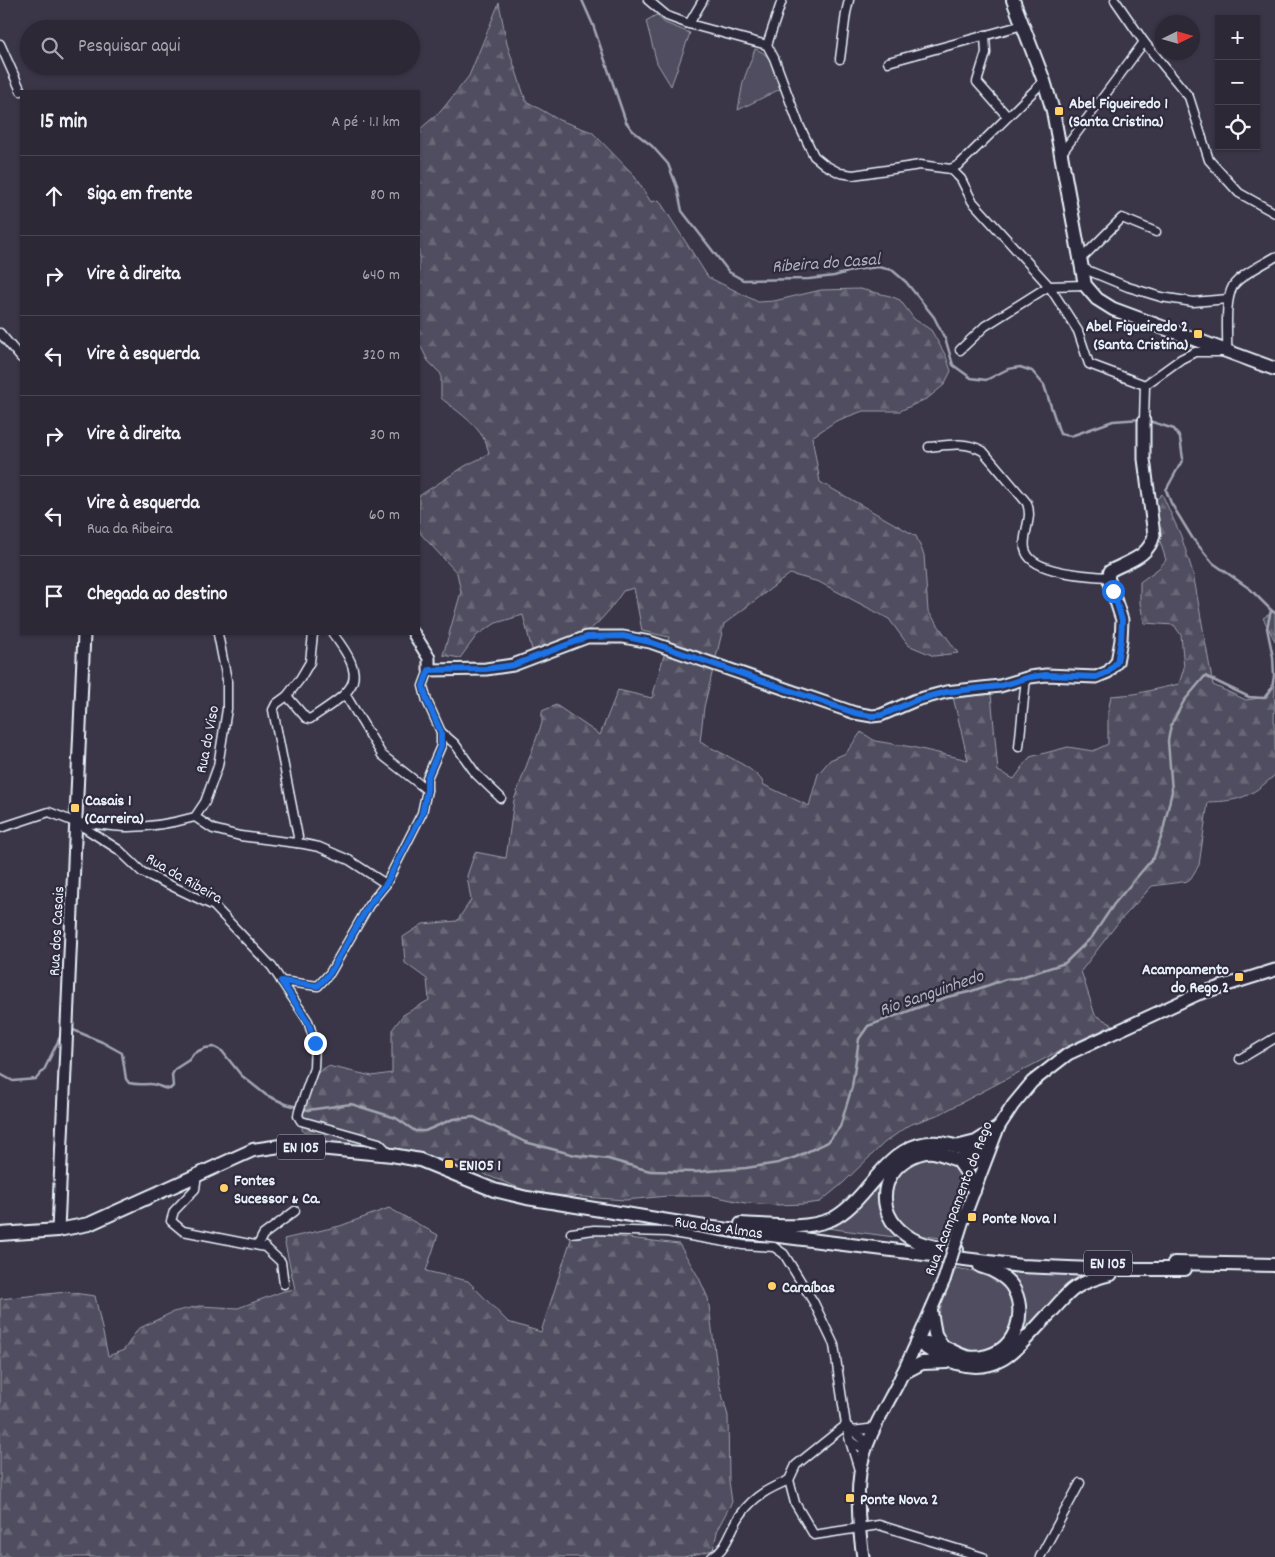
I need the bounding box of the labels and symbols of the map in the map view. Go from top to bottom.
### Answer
north arrow [1155,15,1200,60]
place label: Abel Figueiredo 1 (Santa Cristina) [1069,93,1168,134]
marker: Abel Figueiredo 1 (Santa Cristina) [1053,105,1065,117]
water label: Ribeira do Casal [771,248,883,281]
place label: Abel Figueiredo 2 (Santa Cristina) [1086,316,1188,357]
marker: Abel Figueiredo 2 (Santa Cristina) [1192,328,1204,340]
route start [1102,580,1125,603]
street label: Rua do Viso [191,704,226,775]
place label: Casais 1 (Carreira) [85,790,144,831]
marker: Casais 1 (Carreira) [69,802,81,814]
street label: Rua da Ribeira [141,848,227,911]
street label: Rua dos Casais [44,885,71,977]
place label: Acampamento do Rego 2 [1142,959,1229,1000]
water label: Rio Sanguinhedo [876,965,988,1024]
marker: Acampamento do Rego 2 [1233,971,1245,983]
route end [304,1032,327,1055]
street label: Rua Acampamento do Rego [919,1118,999,1279]
road number: EN 105 [277,1134,325,1160]
place label: EN105 1 [459,1155,501,1178]
marker: EN105 1 [443,1158,455,1170]
place label: Fontes Sucessor & Ca. [234,1170,321,1211]
marker: Fontes Sucessor & Ca. [218,1182,230,1194]
place label: Ponte Nova 1 [982,1208,1057,1231]
street label: Rua das Almas [673,1211,765,1246]
marker: Ponte Nova 1 [966,1211,978,1223]
road number: EN 105 [1084,1250,1132,1276]
place label: Caraíbas [782,1277,835,1300]
marker: Caraíbas [766,1280,778,1292]
place label: Ponte Nova 2 [860,1489,938,1512]
marker: Ponte Nova 2 [844,1492,856,1504]

